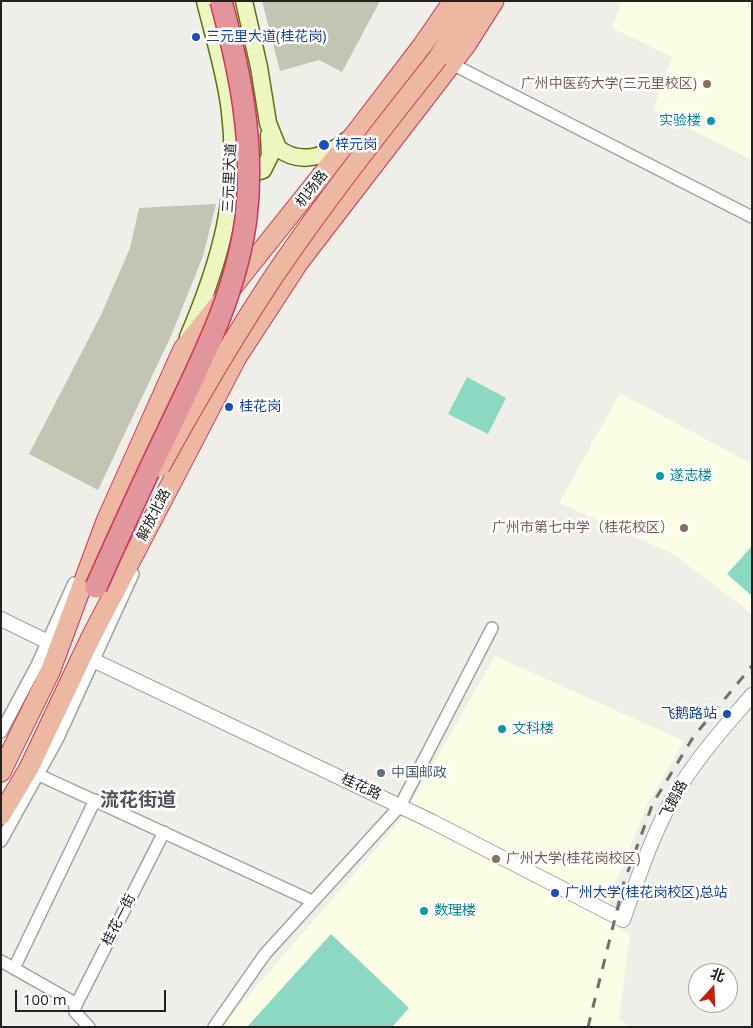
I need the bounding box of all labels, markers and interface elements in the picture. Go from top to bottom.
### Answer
place label: 三元里大道(桂花岗) [206,29,326,45]
marker: 三元里大道(桂花岗) [190,31,202,43]
place label: 广州中医药大学(三元里校区) [521,76,697,92]
marker: 广州中医药大学(三元里校区) [701,78,713,90]
place label: 实验楼 [659,113,701,129]
marker: 实验楼 [705,115,717,127]
place label: 梓元岗 [335,137,377,153]
marker: 梓元岗 [317,138,331,152]
street label: 三元里大道 [220,143,240,213]
street label: 机场路 [292,167,332,211]
place label: 桂花岗 [239,399,281,415]
marker: 桂花岗 [223,401,235,413]
place label: 遂志楼 [670,468,712,484]
marker: 遂志楼 [654,470,666,482]
street label: 解放北路 [134,486,174,544]
place label: 广州市第七中学（桂花校区） [492,520,674,536]
marker: 广州市第七中学（桂花校区） [678,522,690,534]
place label: 飞鹅路站 [661,706,717,722]
marker: 飞鹅路站 [721,708,733,720]
place label: 文科楼 [512,721,554,737]
marker: 文科楼 [496,723,508,735]
place label: 中国邮政 [391,765,447,781]
marker: 中国邮政 [375,767,387,779]
street label: 桂花路 [338,771,384,803]
street label: 飞鹅路 [657,778,691,822]
district label: 流花街道 [100,790,176,812]
place label: 广州大学(桂花岗校区) [506,851,640,867]
marker: 广州大学(桂花岗校区) [490,853,502,865]
place label: 广州大学(桂花岗校区)总站 [565,885,727,901]
marker: 广州大学(桂花岗校区)总站 [549,887,561,899]
street label: 桂花一街 [99,891,139,949]
place label: 数理楼 [434,903,476,919]
marker: 数理楼 [418,905,430,917]
north arrow [688,963,738,1013]
text: 北 [708,963,728,986]
scale bar [18,980,169,1012]
text: 100 m [23,989,67,1009]

